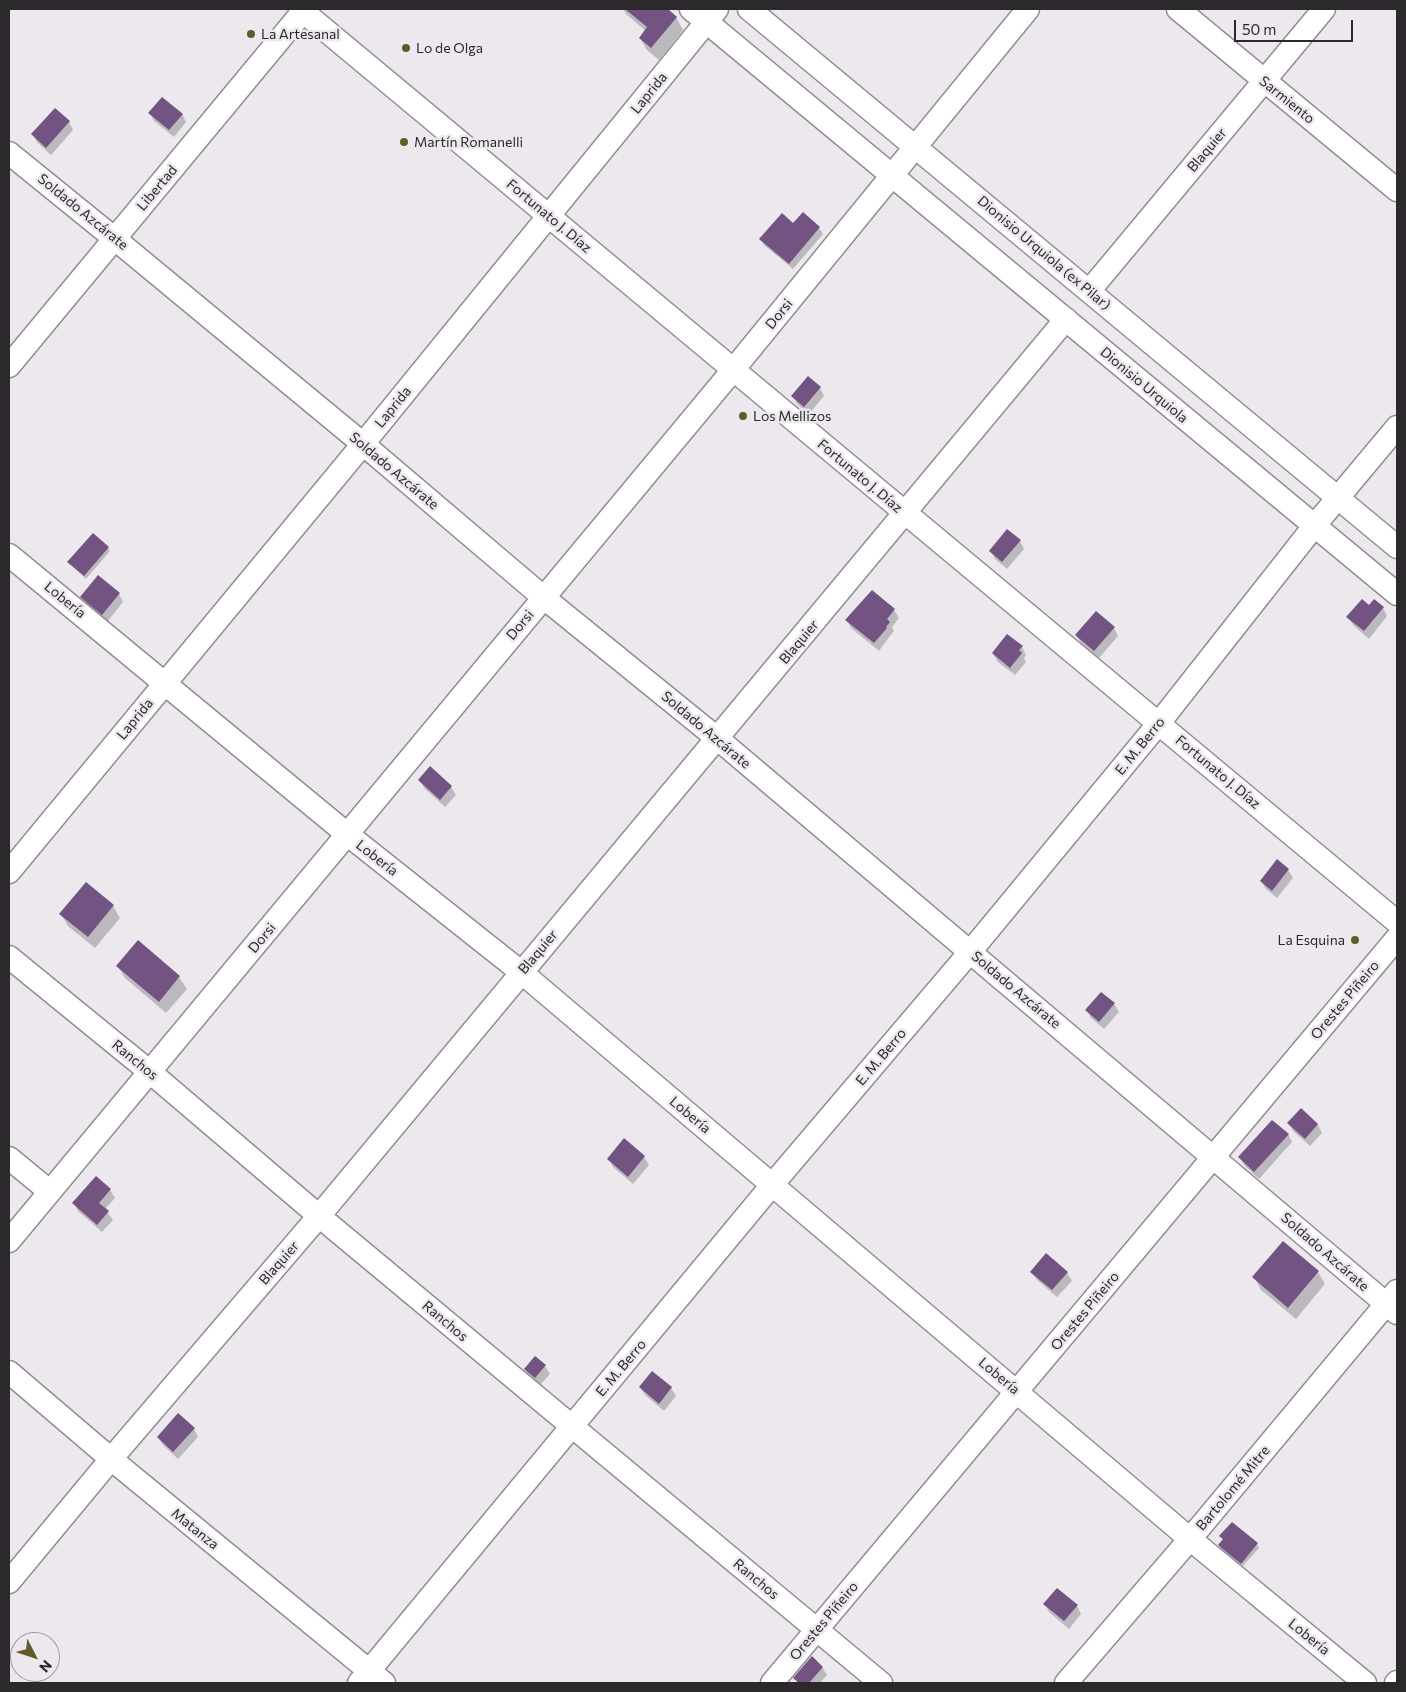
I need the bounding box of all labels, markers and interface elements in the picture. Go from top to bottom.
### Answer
scale bar [1236,10,1355,42]
text: 50 m [1242,20,1276,38]
place label: La Artesanal [261,26,340,42]
marker: La Artesanal [245,28,257,40]
place label: Lo de Olga [416,40,483,56]
marker: Lo de Olga [400,42,412,54]
street label: Laprida [627,69,671,117]
street label: Sarmiento [1256,73,1318,127]
street label: Blaquier [1184,124,1230,176]
place label: Martín Romanelli [414,134,523,150]
marker: Martín Romanelli [398,136,410,148]
street label: Libertad [133,162,181,214]
street label: Soldado Azcárate [34,170,132,254]
street label: Fortunato J. Díaz [503,176,595,256]
street label: Dionisio Urquiola (ex Pilar) [974,192,1114,314]
street label: Dorsi [762,296,796,332]
street label: Dionisio Urquiola [1097,343,1191,427]
street label: Laprida [371,383,415,431]
place label: Los Mellizos [753,408,831,424]
marker: Los Mellizos [737,410,749,422]
street label: Soldado Azcárate [346,429,442,513]
street label: Fortunato J. Díaz [814,436,906,516]
street label: Lobería [41,578,89,622]
street label: Dorsi [503,607,537,643]
street label: Blaquier [776,616,822,668]
street label: Soldado Azcárate [658,688,754,772]
street label: Laprida [113,695,157,743]
street label: E. M. Berro [1112,714,1168,778]
street label: Fortunato J. Díaz [1172,732,1264,812]
street label: Lobería [353,836,401,880]
street label: Dorsi [245,920,279,956]
street label: Blaquier [515,926,561,978]
place label: La Esquina [1277,932,1345,948]
marker: La Esquina [1349,934,1361,946]
street label: Soldado Azcárate [968,948,1064,1032]
street label: Orestes Piñeiro [1307,957,1383,1043]
street label: E. M. Berro [852,1025,910,1089]
street label: Ranchos [109,1036,161,1084]
street label: Lobería [666,1093,714,1137]
street label: Soldado Azcárate [1278,1209,1372,1295]
street label: Blaquier [255,1238,303,1288]
street label: Orestes Piñeiro [1047,1268,1123,1354]
street label: Ranchos [419,1297,471,1345]
street label: E. M. Berro [592,1336,650,1400]
street label: Lobería [975,1354,1023,1398]
street label: Bartolomé Mitre [1193,1442,1273,1534]
street label: Matanza [168,1505,222,1553]
street label: Ranchos [730,1555,782,1603]
street label: Orestes Piñeiro [786,1578,862,1664]
street label: Lobería [1285,1615,1333,1659]
north arrow [10,1632,60,1682]
text: N [36,1657,56,1676]

